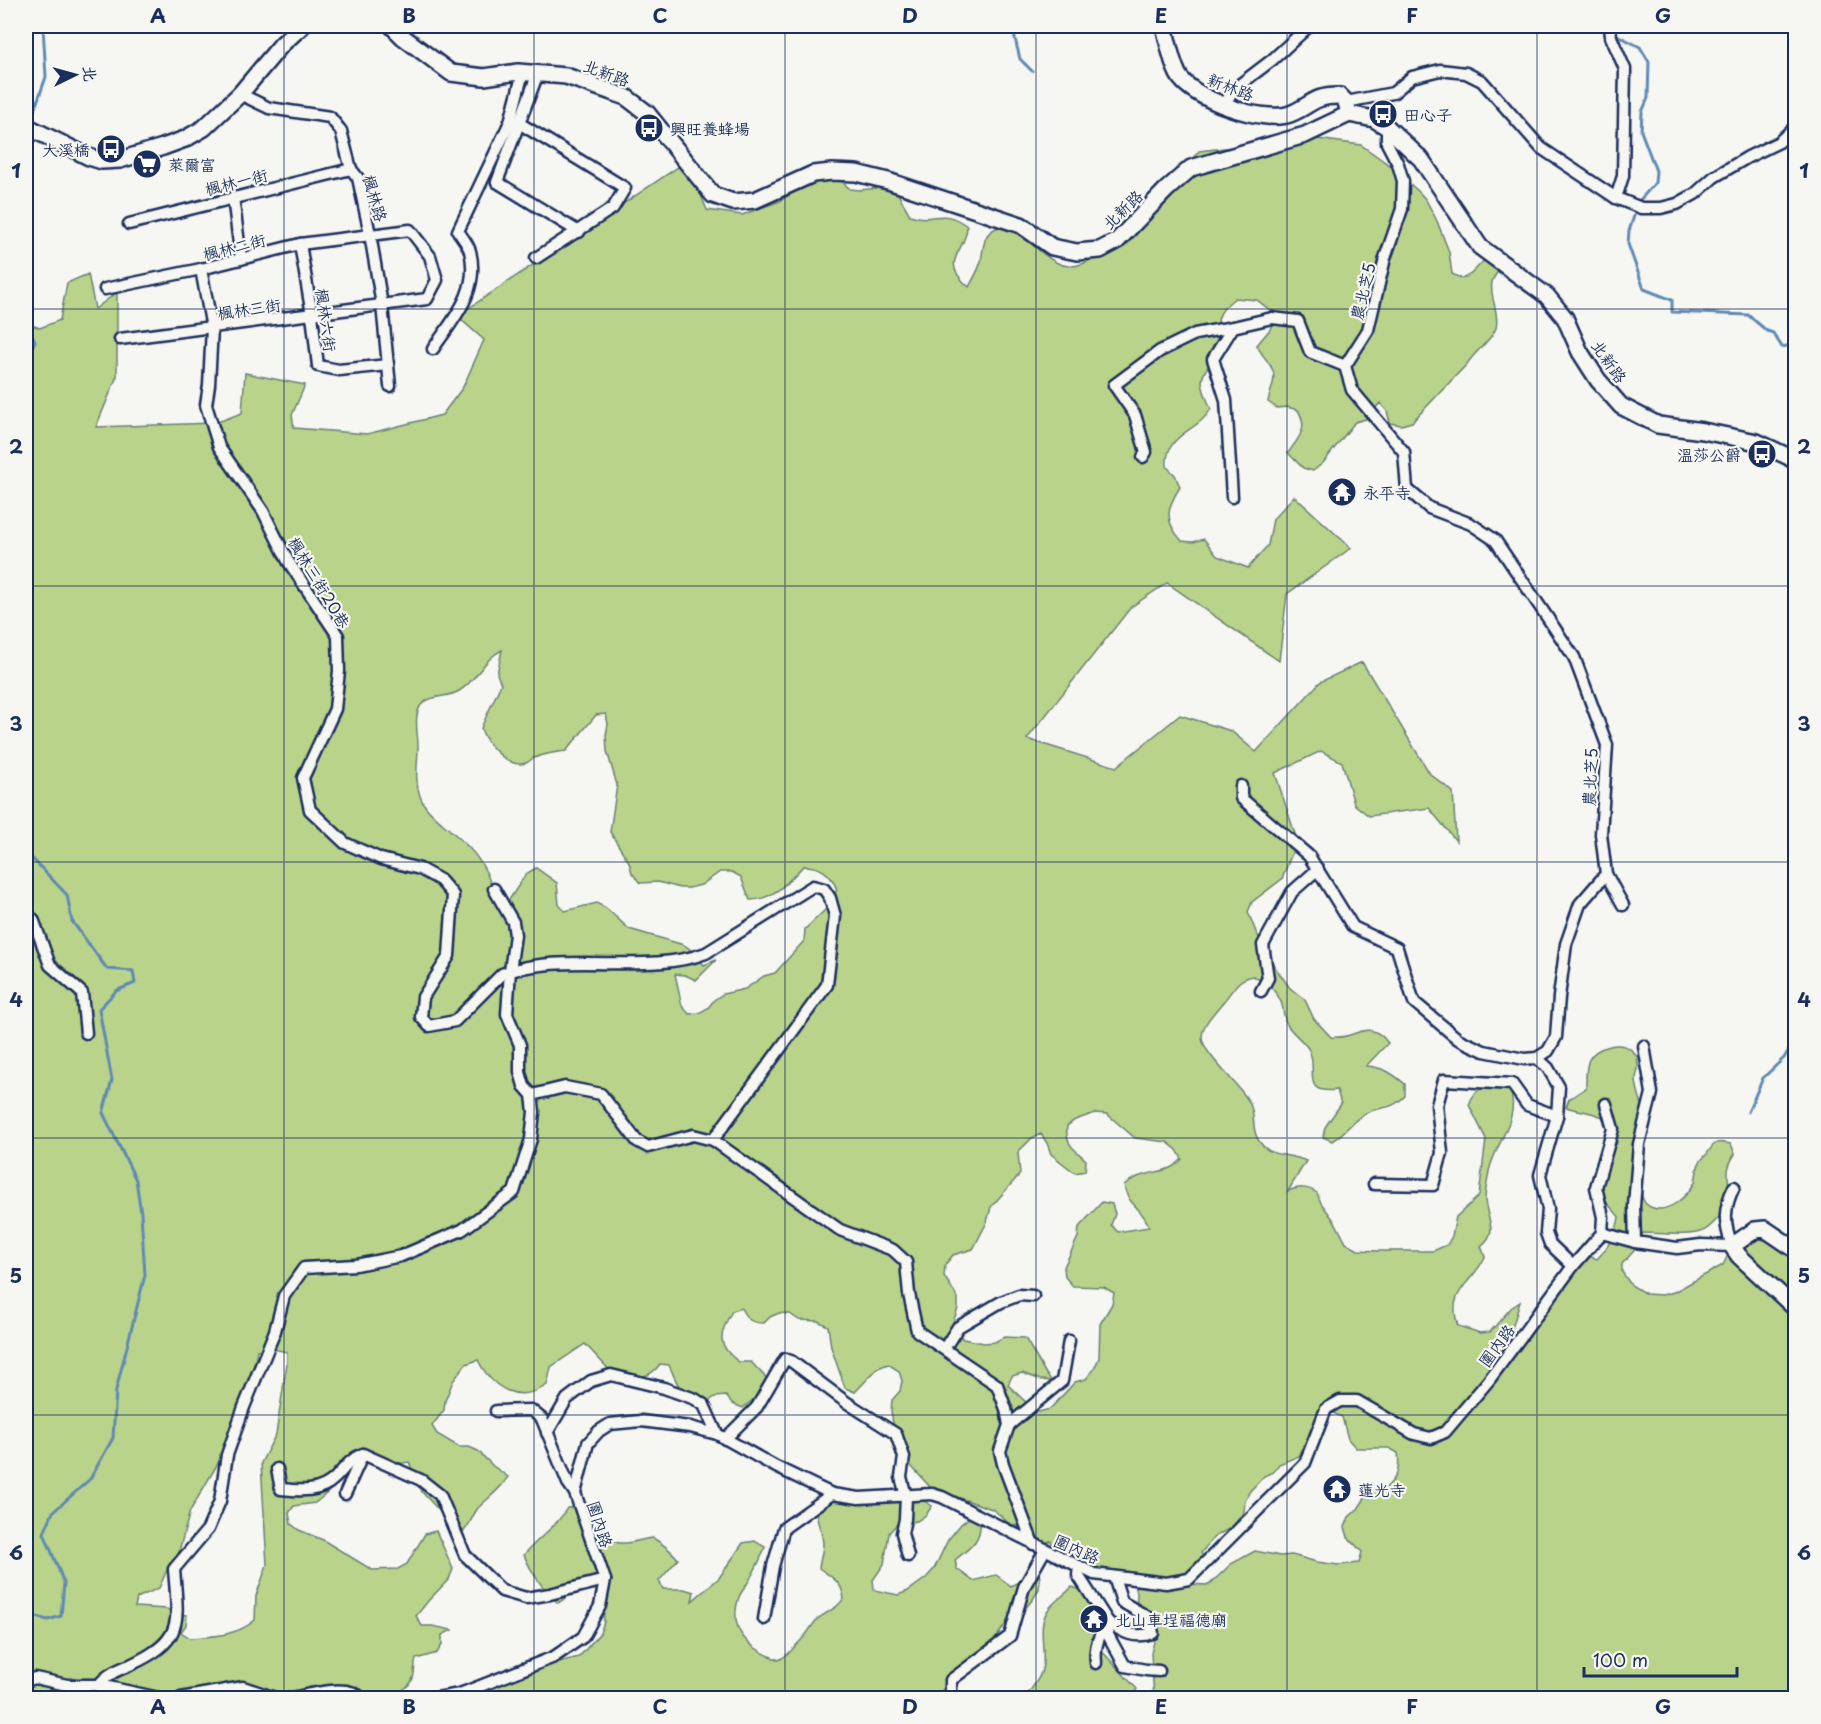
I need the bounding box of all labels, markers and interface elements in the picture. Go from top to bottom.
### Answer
text: A [150,0,166,30]
text: B [402,0,416,30]
text: C [652,0,668,30]
text: D [902,0,918,30]
text: E [1155,0,1167,30]
text: F [1406,0,1418,30]
text: G [1655,0,1671,30]
north arrow [45,45,105,105]
street label: 北新路 [580,53,634,91]
text: 北 [78,65,104,83]
street label: 新林路 [1204,66,1258,106]
bus stop icon: 田心子 [1367,98,1399,130]
place label: 田心子 [1404,102,1452,126]
bus stop icon: 興旺養蜂場 [633,112,665,144]
place label: 興旺養蜂場 [670,116,750,140]
bus stop icon: 大溪橋 [95,133,127,165]
place label: 大溪橋 [42,137,90,161]
supermarket icon: 萊爾富 [131,148,163,180]
place label: 萊爾富 [168,152,216,176]
text: 1 [11,155,21,185]
text: 1 [1799,155,1809,185]
street label: 楓林一街 [202,162,270,200]
street label: 楓林路 [358,172,394,224]
street label: 北新路 [1096,184,1148,234]
street label: 楓林二街 [200,227,268,265]
street label: 農北芝5 [1343,260,1381,322]
street label: 楓林六街 [311,287,343,353]
street label: 楓林三街 [216,292,282,324]
street label: 北新路 [1586,334,1634,388]
text: 2 [9,431,23,461]
text: 2 [1797,431,1811,461]
bus stop icon: 溫莎公爵 [1746,438,1778,470]
place label: 溫莎公爵 [1677,442,1741,466]
temple icon: 永平寺 [1326,476,1358,508]
place label: 永平寺 [1363,480,1411,504]
street label: 楓林三街20巷 [283,532,357,632]
text: 3 [9,708,23,738]
text: 3 [1797,708,1811,738]
street label: 農北芝5 [1575,747,1603,807]
text: 4 [9,984,23,1014]
text: 4 [1797,984,1811,1014]
text: 5 [10,1260,22,1290]
text: 5 [1798,1260,1810,1290]
street label: 圍內路 [1472,1319,1520,1371]
temple icon: 蓮光寺 [1321,1473,1353,1505]
place label: 蓮光寺 [1358,1477,1406,1501]
street label: 圍內路 [582,1497,620,1551]
street label: 圍內路 [1050,1527,1104,1569]
text: 6 [9,1537,23,1567]
text: 6 [1797,1537,1811,1567]
temple icon: 北山車埕福德廟 [1078,1603,1110,1635]
place label: 北山車埕福德廟 [1115,1607,1227,1631]
scale bar [1584,1640,1737,1678]
text: 100 m [1593,1646,1648,1673]
text: A [150,1691,166,1721]
text: B [402,1691,416,1721]
text: C [652,1691,668,1721]
text: D [902,1691,918,1721]
text: E [1155,1691,1167,1721]
text: F [1406,1691,1418,1721]
text: G [1655,1691,1671,1721]

